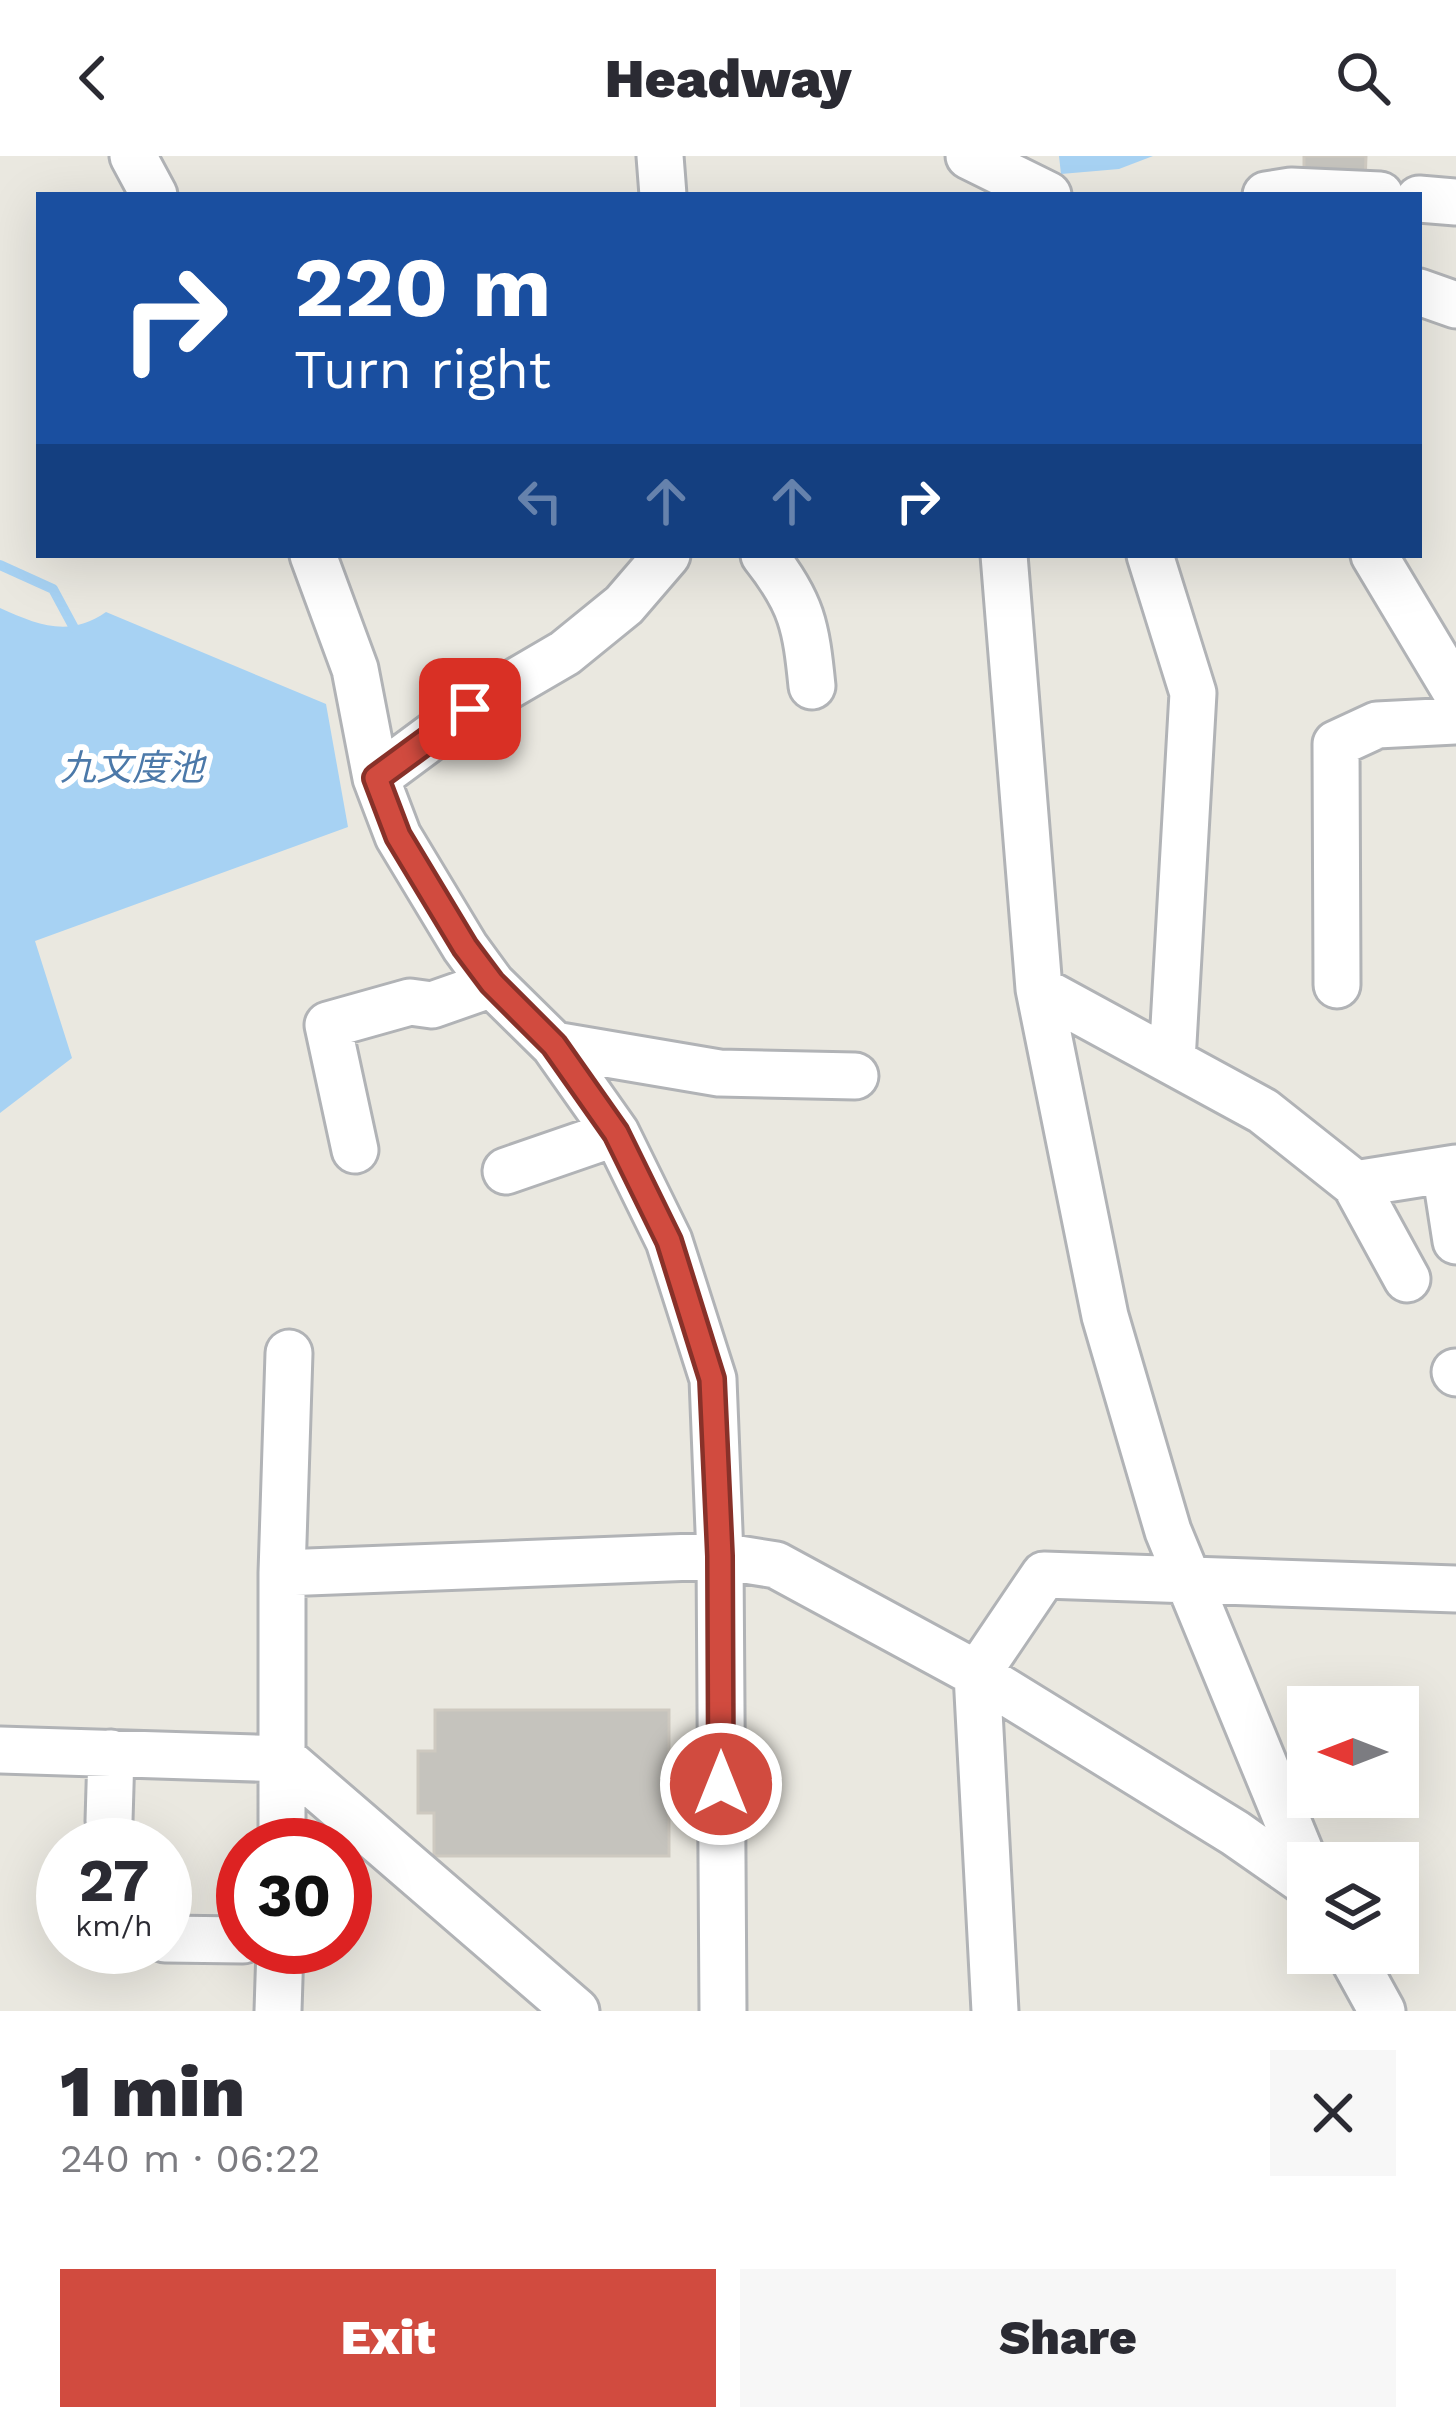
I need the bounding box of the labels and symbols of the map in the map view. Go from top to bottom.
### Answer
pin [419,658,521,760]
water label: 九文度池 [60,747,207,789]
north arrow [1287,1686,1419,1818]
position arrow [658,1721,784,1847]
speed limit sign: 30 [216,1818,372,1974]

